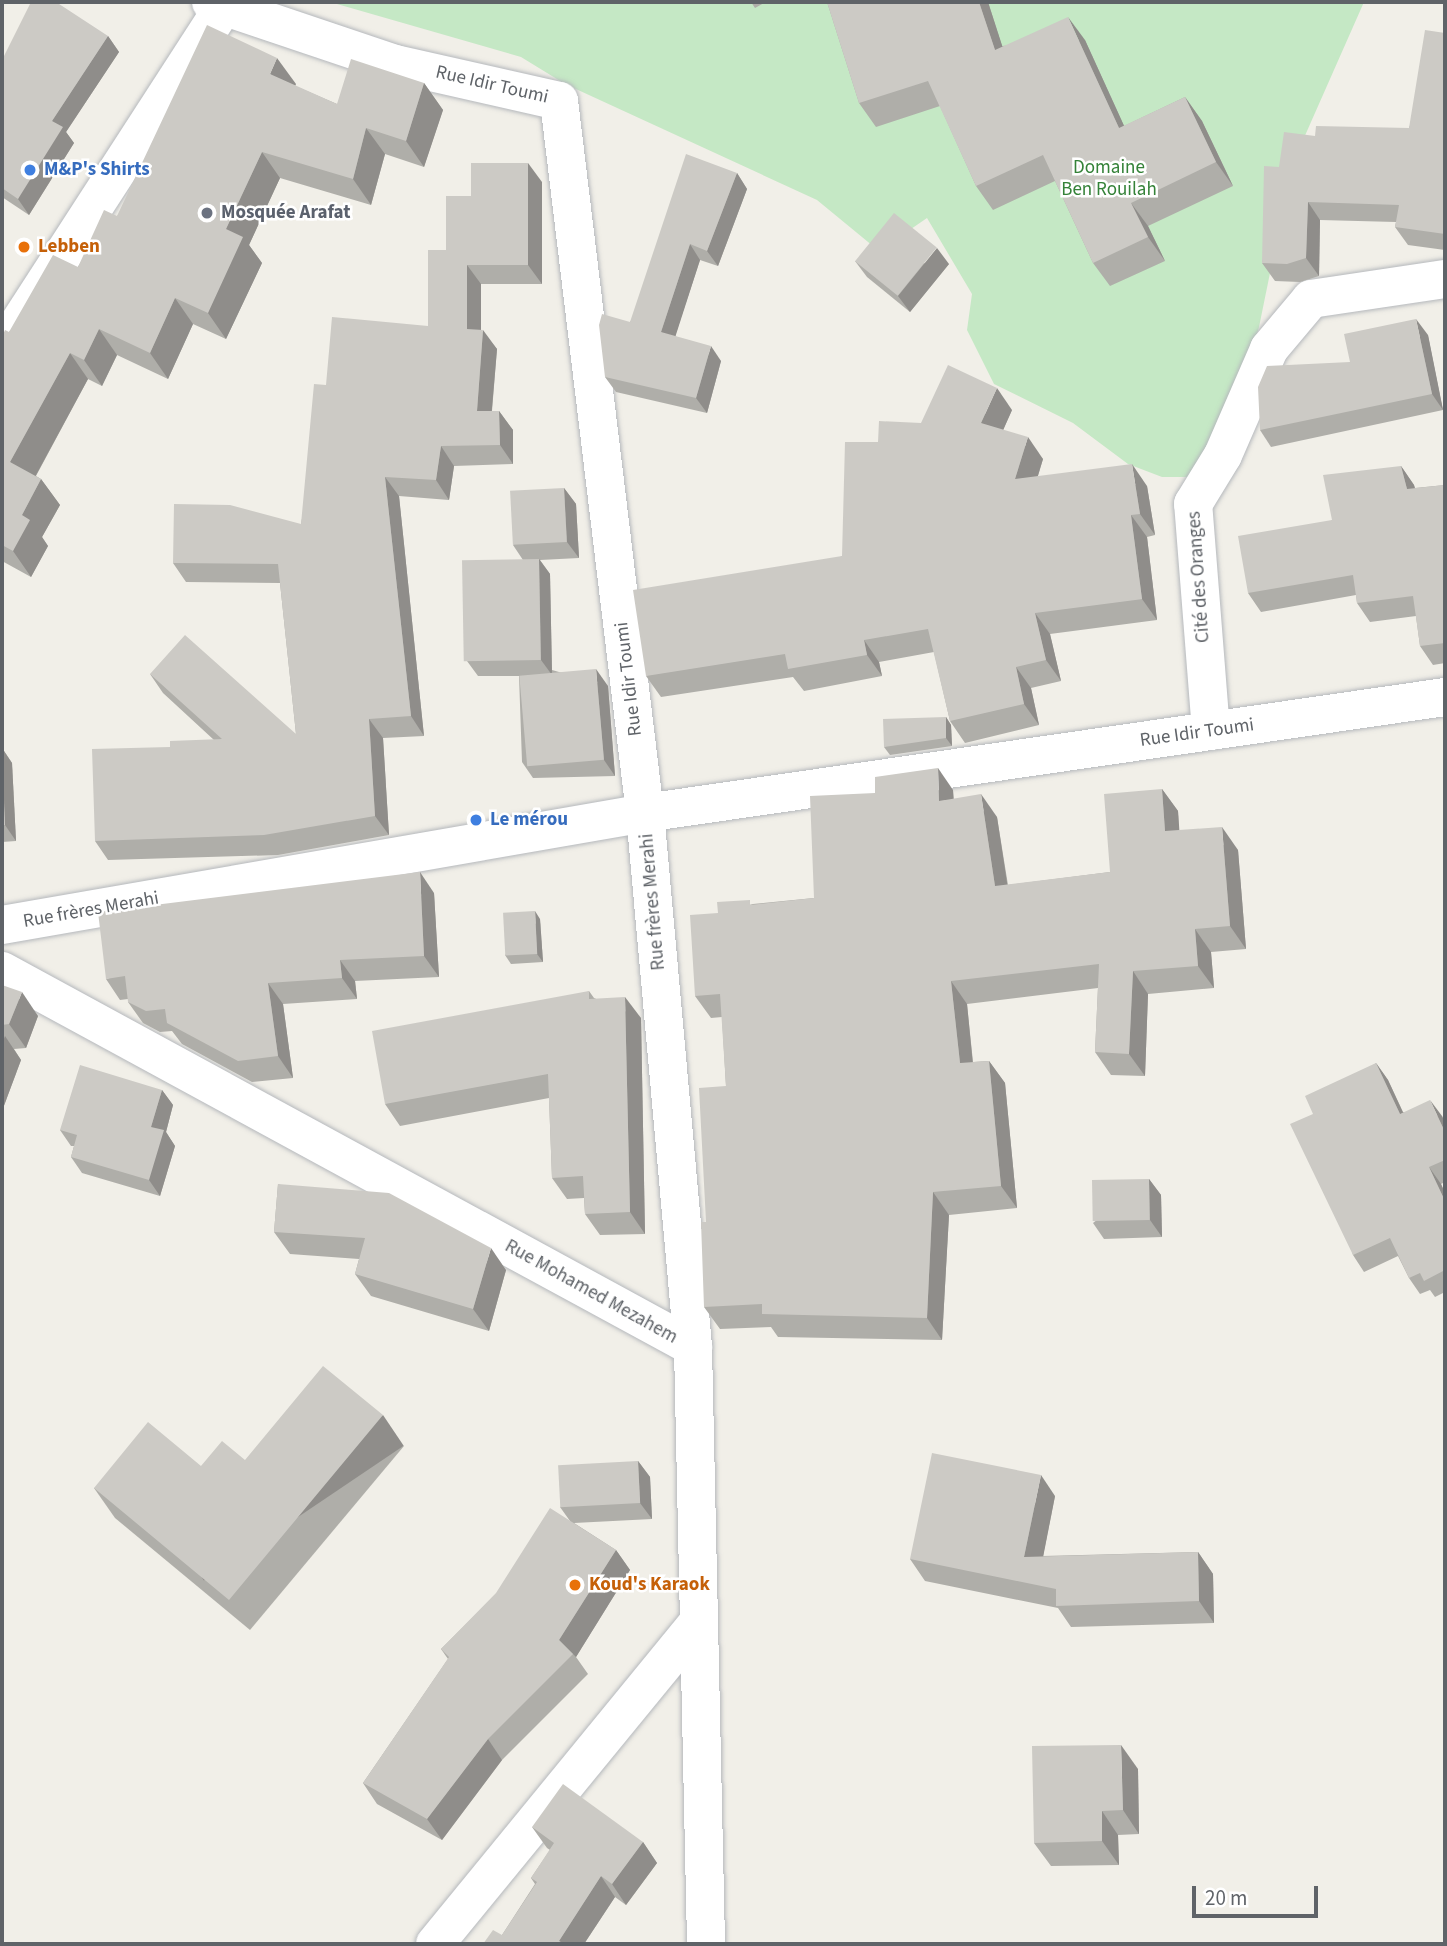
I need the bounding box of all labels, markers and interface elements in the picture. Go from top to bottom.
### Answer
street label: Rue Idir Toumi [433,61,551,109]
park label: Domaine Ben Rouilah [1061,157,1157,201]
place label: M&P's Shirts [44,159,150,181]
marker: M&P's Shirts [22,162,38,178]
place label: Mosquée Arafat [221,202,350,224]
marker: Mosquée Arafat [199,205,215,221]
place label: Lebben [38,236,100,258]
marker: Lebben [16,239,32,255]
street label: Cité des Oranges [1183,510,1215,644]
street label: Rue Idir Toumi [611,621,647,737]
street label: Rue Idir Toumi [1138,714,1256,752]
place label: Le mérou [490,809,568,831]
marker: Le mérou [468,812,484,828]
street label: Rue frères Merahi [636,833,670,971]
street label: Rue frères Merahi [21,887,161,933]
street label: Rue Mohamed Mezahem [501,1235,681,1349]
place label: Koud's Karaok [589,1574,710,1596]
marker: Koud's Karaok [567,1577,583,1593]
scale bar [1195,1872,1321,1916]
text: 20 m [1205,1883,1247,1913]

